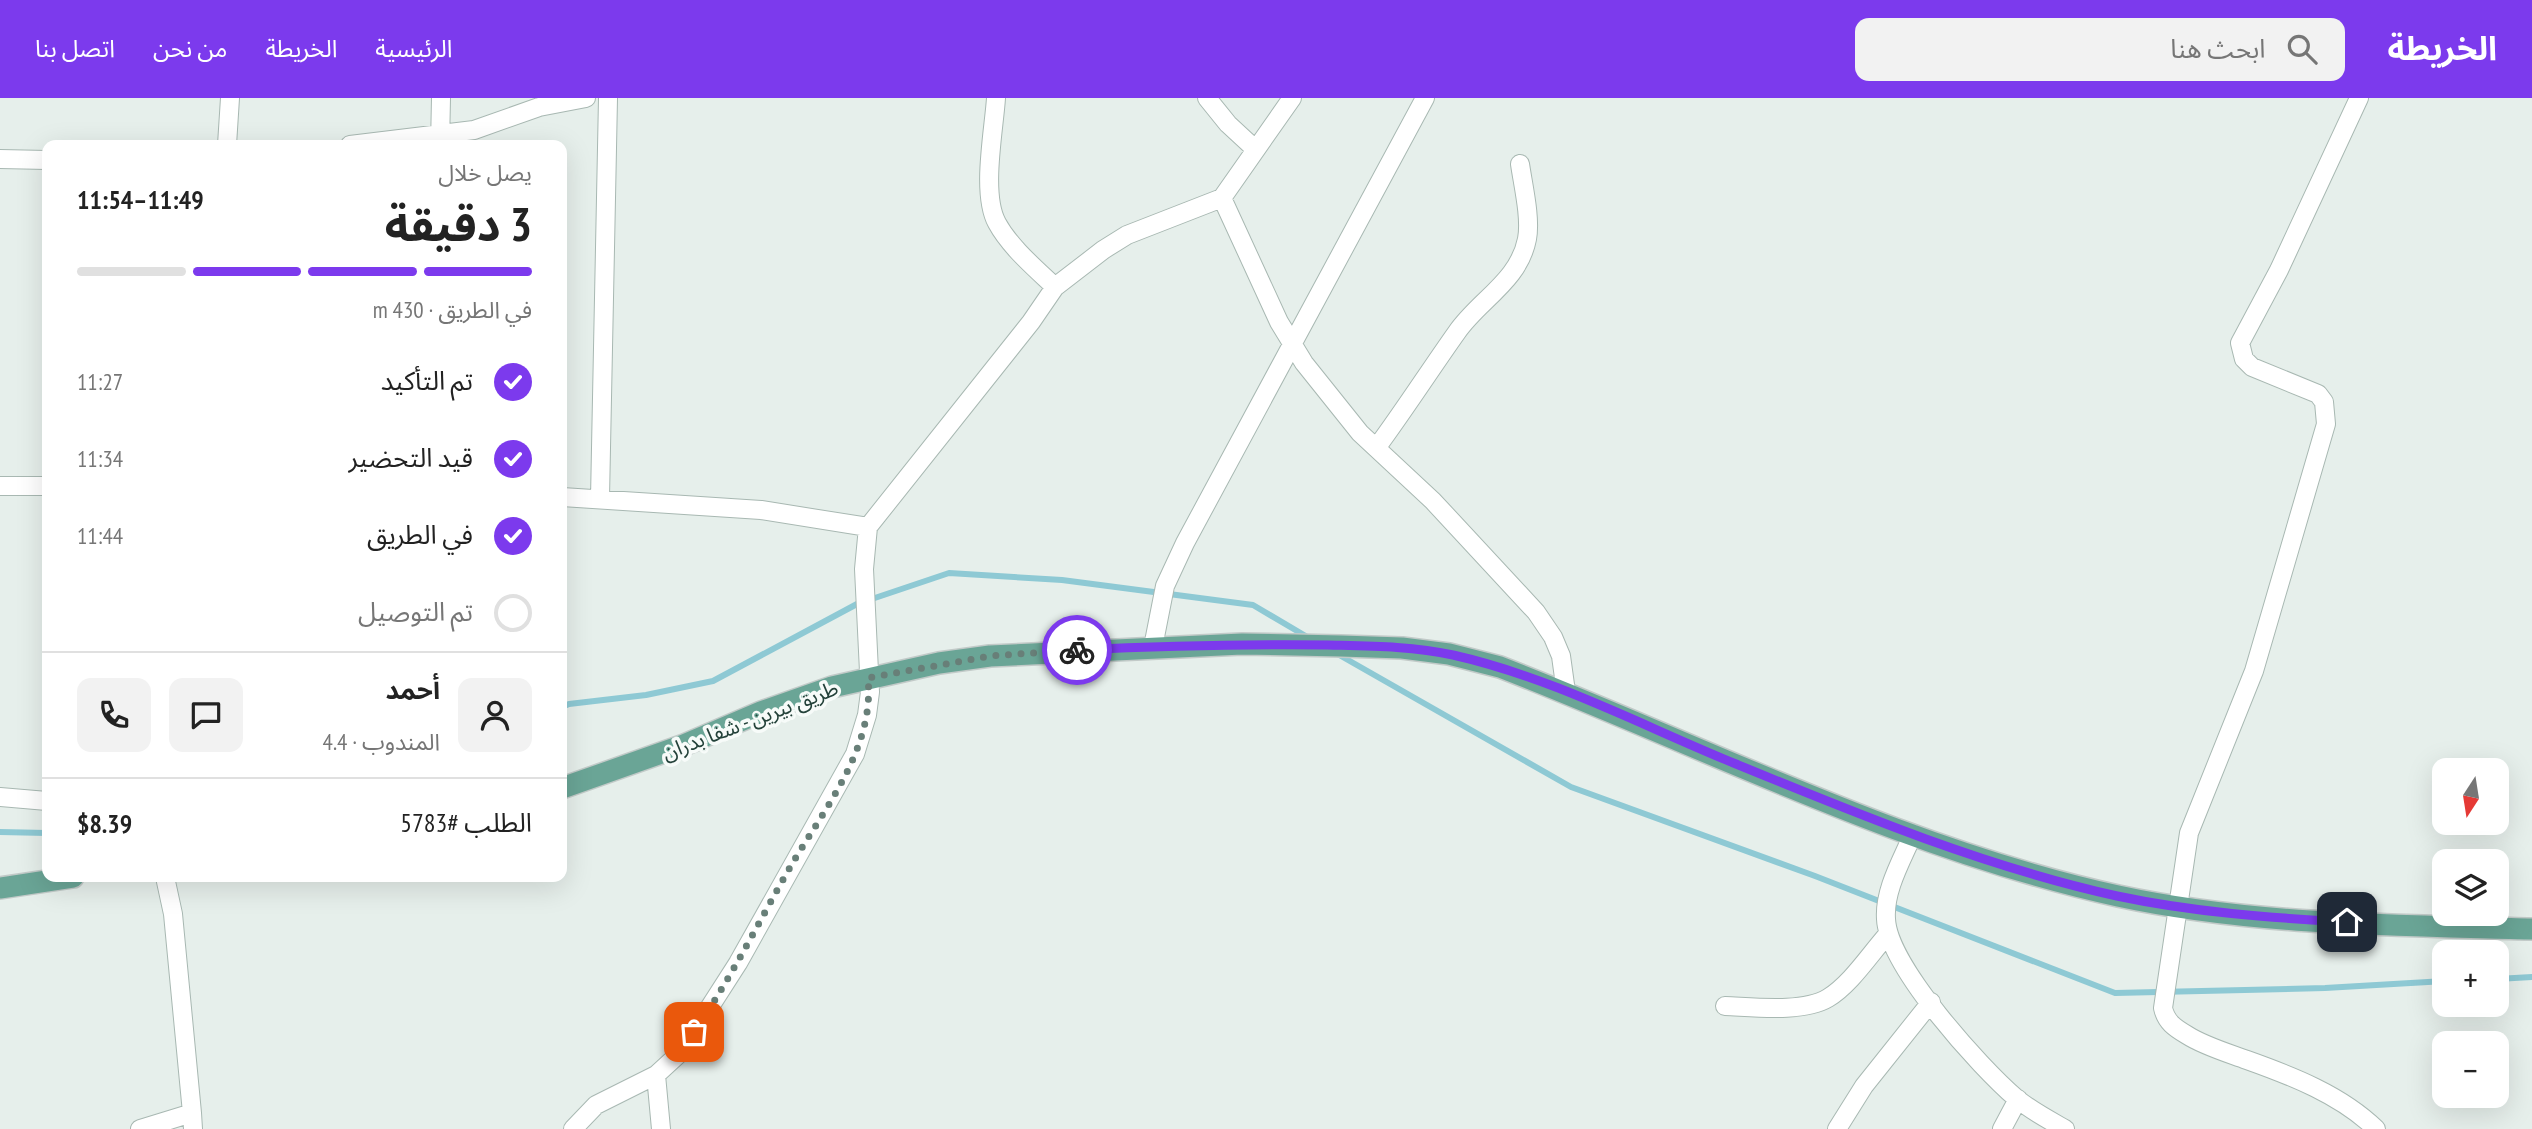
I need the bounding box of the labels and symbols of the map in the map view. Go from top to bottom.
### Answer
courier [1042,615,1112,685]
street label: طريق بيرين - شفا بدران [658,674,842,766]
north arrow [2432,758,2510,835]
pin [2317,892,2377,952]
pin [664,1002,724,1062]

